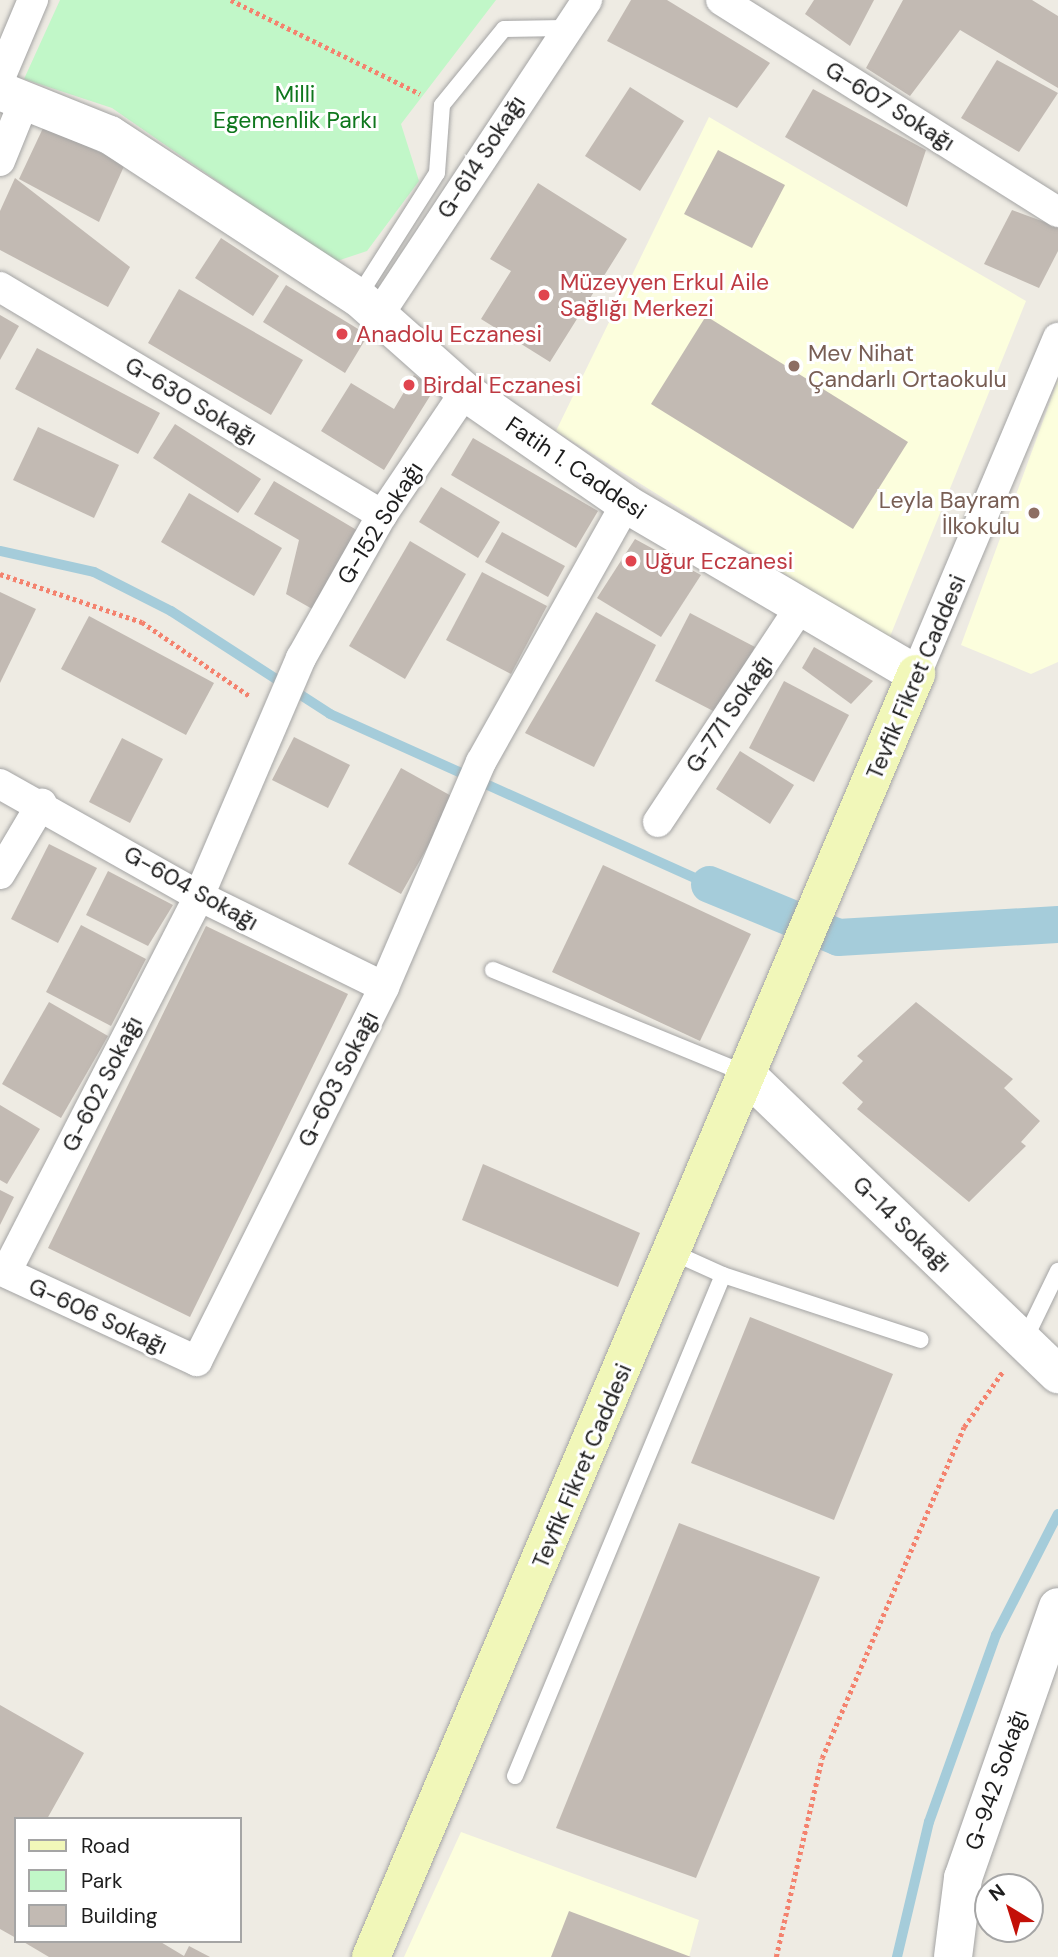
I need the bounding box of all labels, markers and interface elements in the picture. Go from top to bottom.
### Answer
street label: G-607 Sokağı [820,55,960,157]
park label: Milli Egemenlik Parkı [213,80,377,134]
street label: G-614 Sokağı [431,91,531,223]
place label: Müzeyyen Erkul Aile Sağlığı Merkezi [560,268,769,322]
marker: Müzeyyen Erkul Aile Sağlığı Merkezi [534,285,554,305]
place label: Anadolu Eczanesi [356,320,542,348]
marker: Anadolu Eczanesi [334,326,350,342]
place label: Mev Nihat Çandarlı Ortaokulu [808,339,1007,393]
street label: G-630 Sokağı [120,351,262,451]
marker: Mev Nihat Çandarlı Ortaokulu [786,358,802,374]
place label: Birdal Eczanesi [423,371,581,399]
marker: Birdal Eczanesi [401,377,417,393]
street label: Fatih 1. Caddesi [501,411,651,525]
street label: G-152 Sokağı [331,457,429,589]
place label: Leyla Bayram İlkokulu [879,486,1020,540]
marker: Leyla Bayram İlkokulu [1026,505,1042,521]
place label: Uğur Eczanesi [645,547,793,575]
marker: Uğur Eczanesi [623,553,639,569]
street label: Tevfik Fikret Caddesi [860,571,972,783]
street label: G-771 Sokağı [680,650,778,778]
street label: G-604 Sokağı [119,840,263,936]
street label: G-603 Sokağı [292,1006,384,1152]
street label: G-602 Sokağı [56,1012,148,1156]
street label: G-14 Sokağı [847,1170,957,1278]
street label: G-606 Sokağı [24,1272,172,1360]
street label: Tevfik Fikret Caddesi [526,1360,638,1572]
street label: G-942 Sokağı [959,1706,1033,1854]
legend [14,1817,242,1943]
text: Road [81,1832,130,1860]
text: Park [81,1867,122,1895]
north arrow [974,1873,1044,1943]
text: N [984,1879,1010,1907]
text: Building [81,1902,157,1930]

